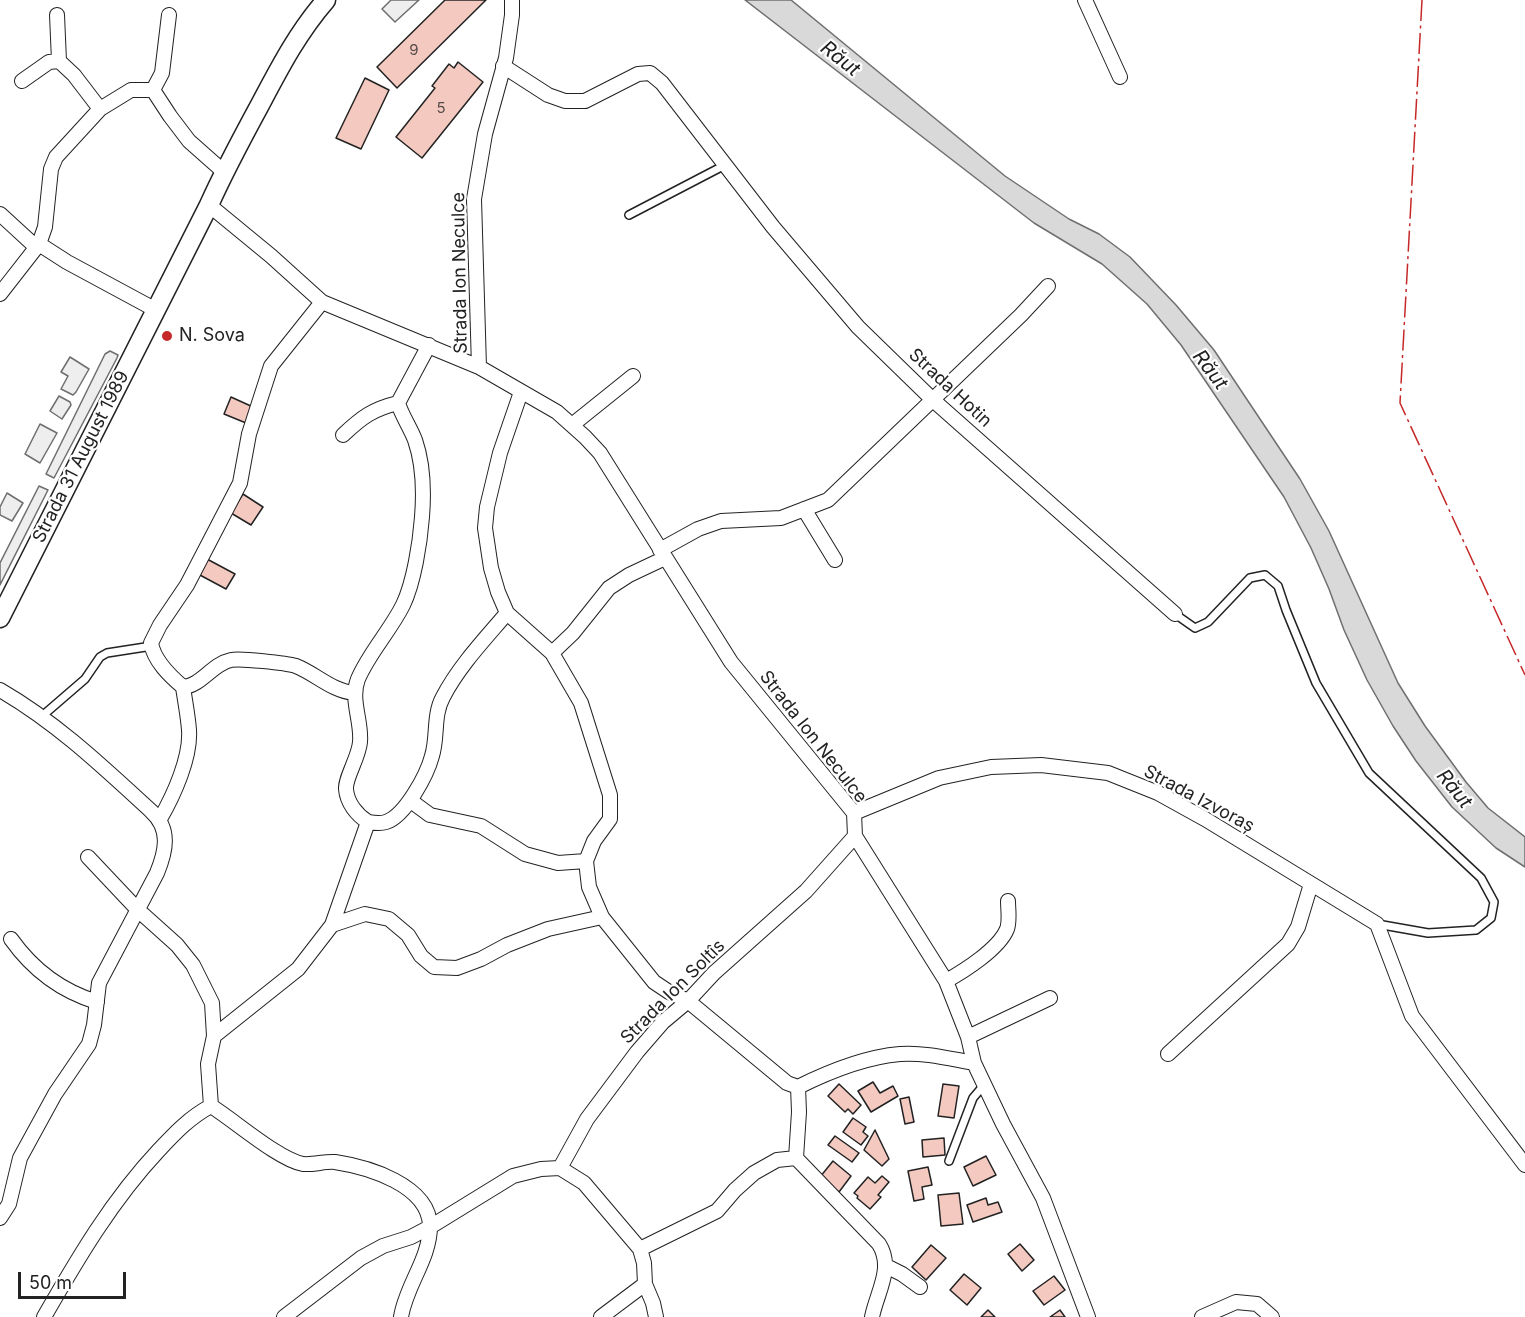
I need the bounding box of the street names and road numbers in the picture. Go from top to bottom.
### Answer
street label: Strada Ion Neculce [448,192,472,354]
street label: Strada Hotin [904,344,996,432]
street label: Strada 31 August 1989 [28,367,134,547]
street label: Strada Ion Neculce [755,667,871,807]
street label: Strada Izvoraș [1140,761,1258,837]
street label: Strada Ion Soltîs [616,935,730,1049]

